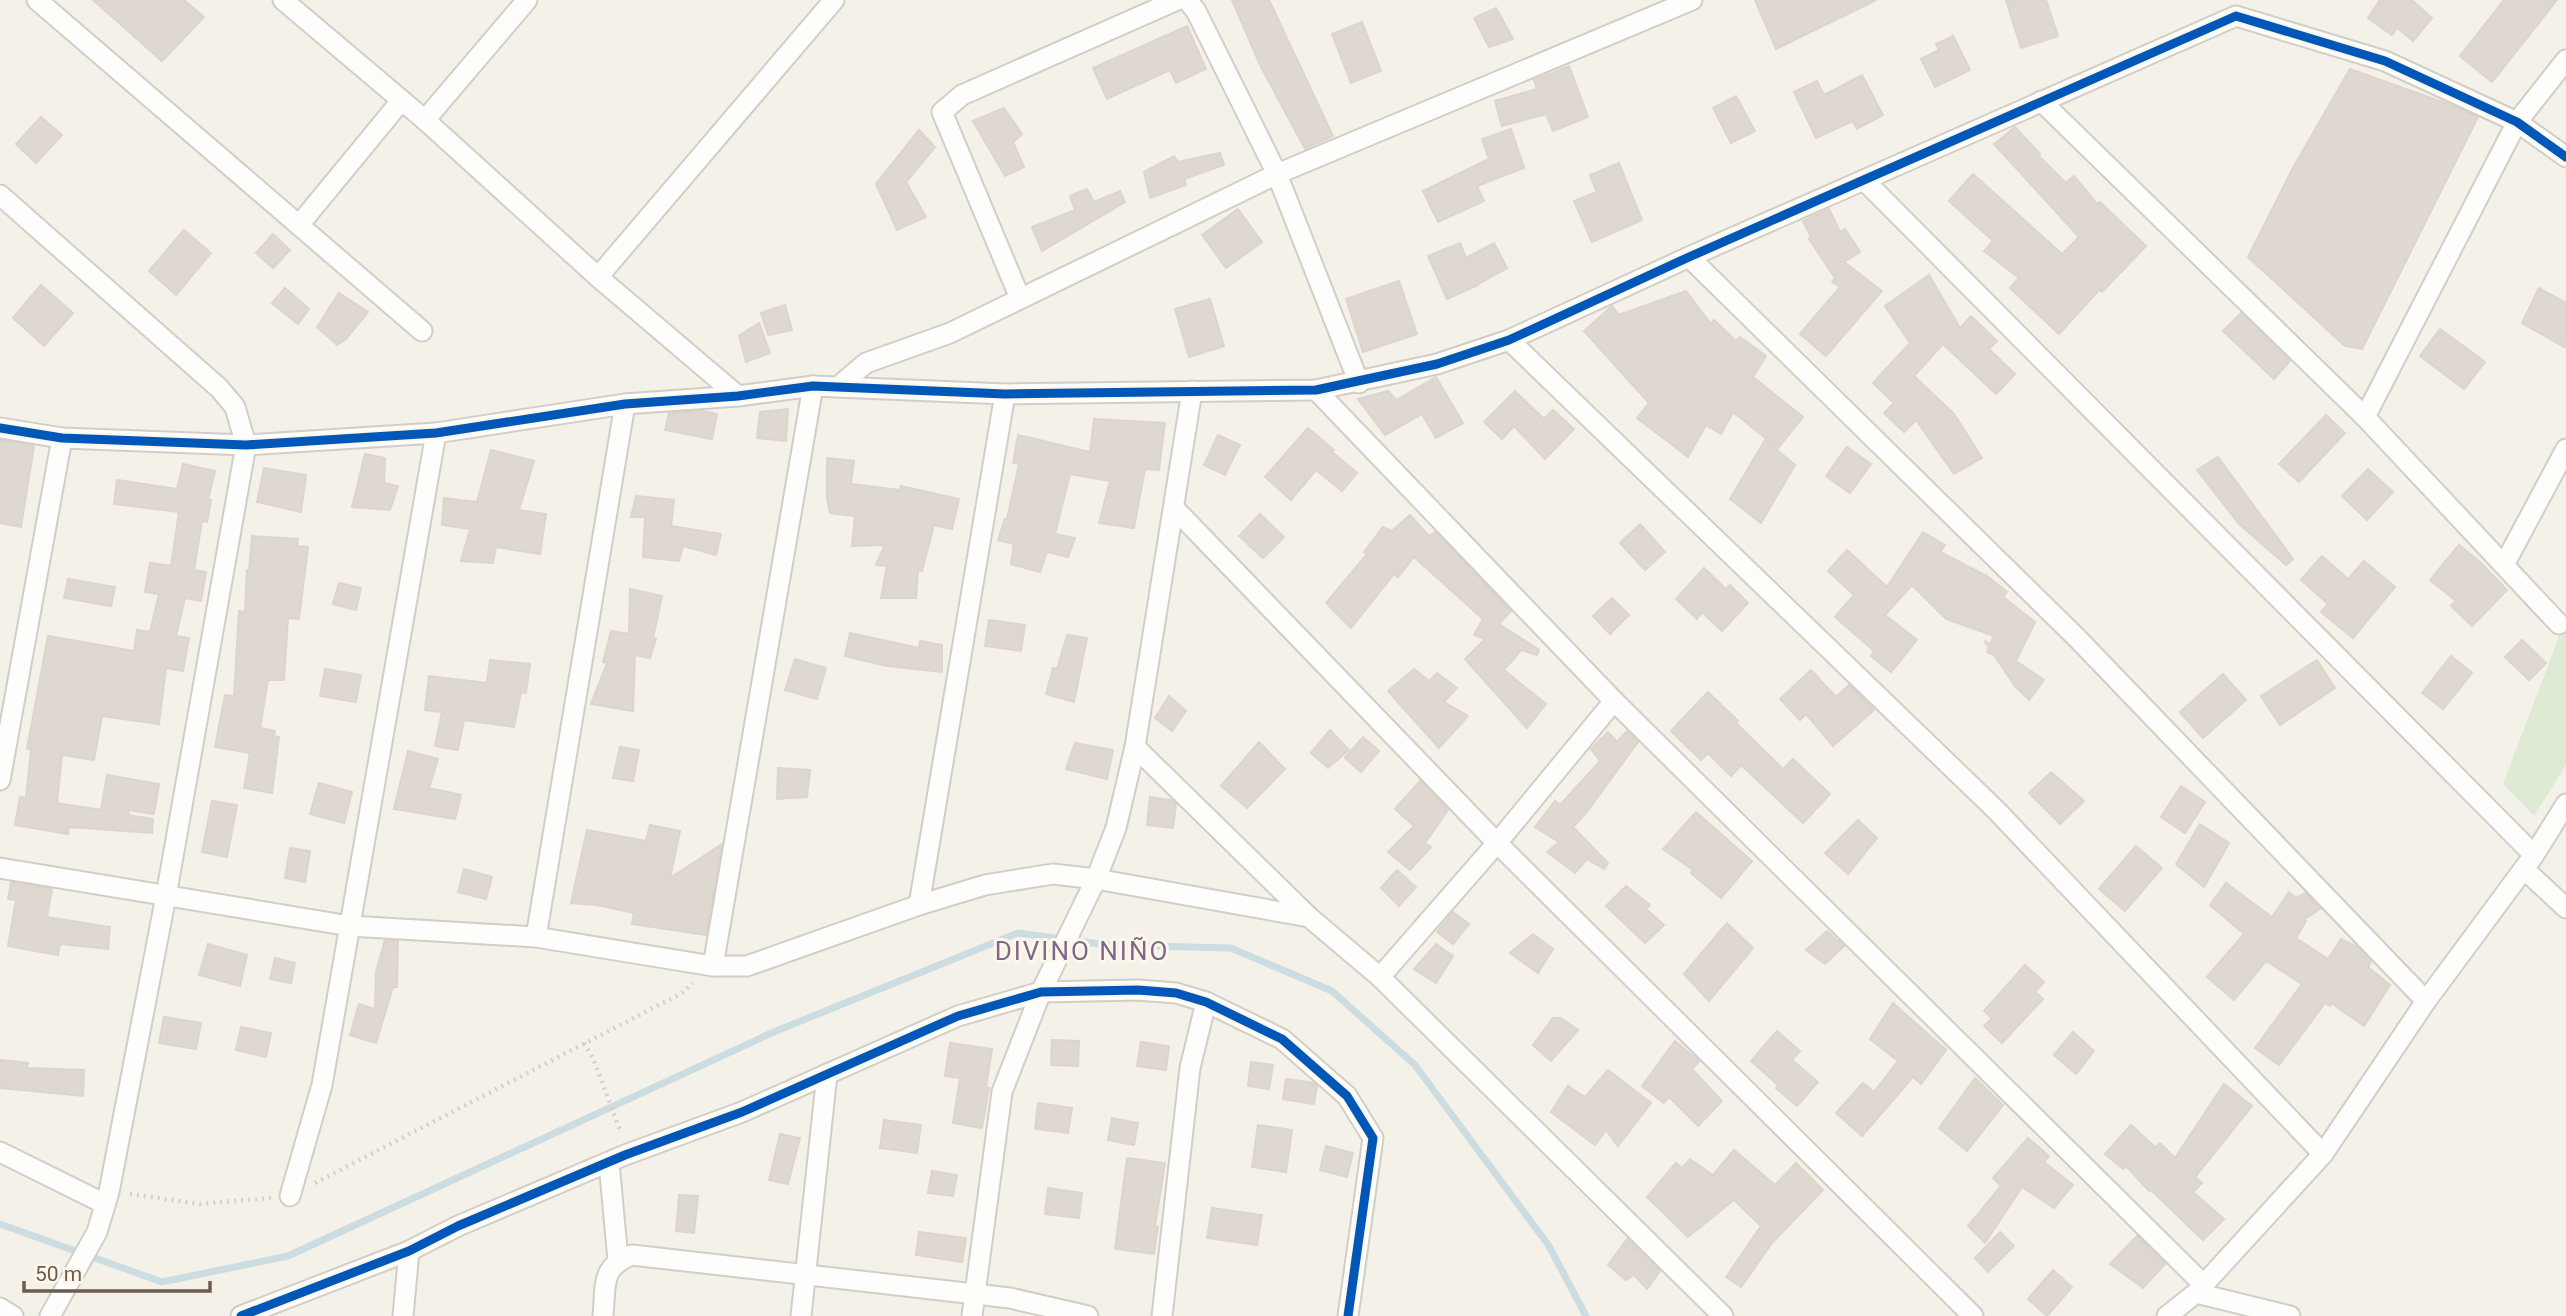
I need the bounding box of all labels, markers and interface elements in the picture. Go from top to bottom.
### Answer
district label: DIVINO NIÑO [995,936,1169,966]
scale bar [24,1250,210,1294]
text: 50 m [35,1262,82,1286]

